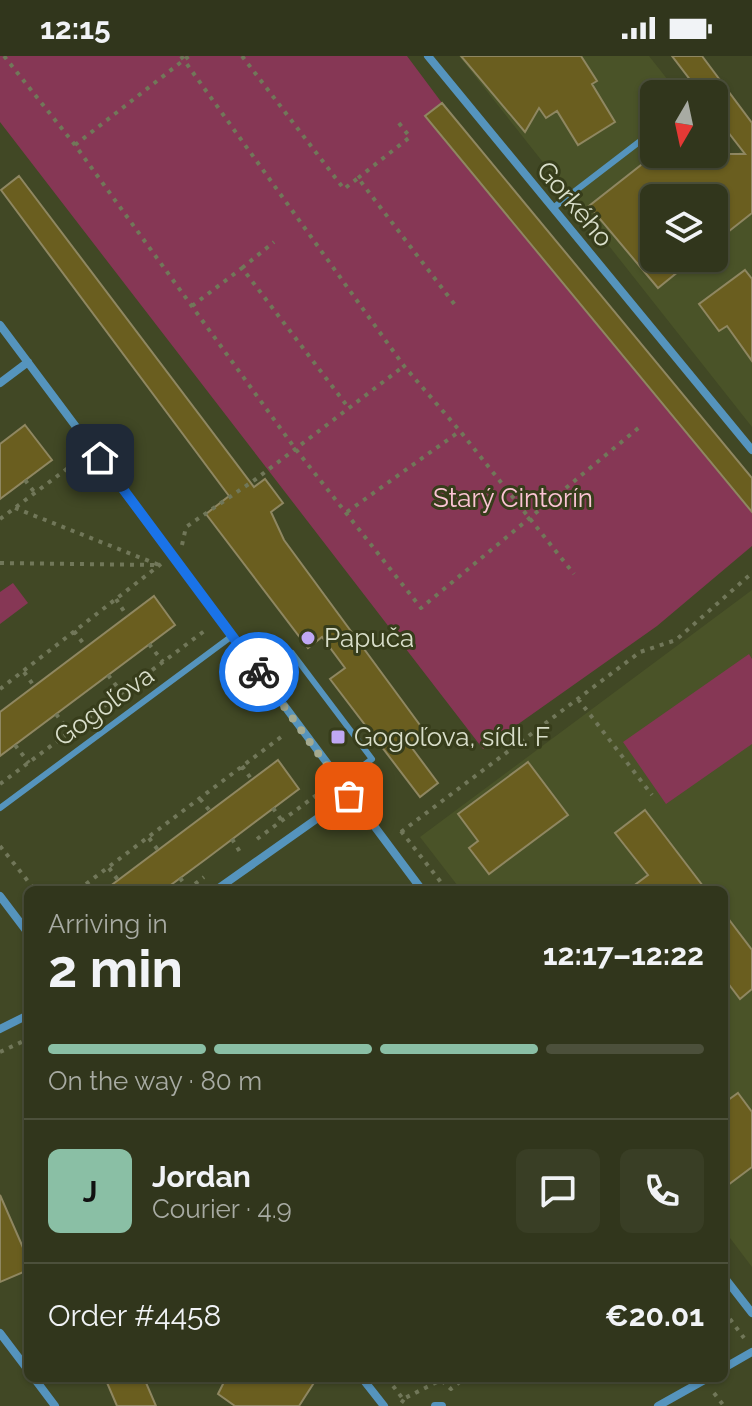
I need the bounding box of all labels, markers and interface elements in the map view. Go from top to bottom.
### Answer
text: 12:15 [40,11,111,46]
north arrow [640,80,728,168]
map controls [640,80,728,272]
street label: Gorkého [531,155,619,253]
button: layers [640,184,728,272]
pin [66,424,134,492]
icon: home [78,436,122,480]
park label: Starý Cintorín [433,483,593,513]
place label: Papuča [324,623,414,653]
marker: Papuča [299,629,317,647]
courier [219,632,299,712]
icon: bike [237,650,281,694]
street label: Gogoľova [49,660,159,752]
place label: Gogoľova, sídl. F [354,722,550,752]
marker: Gogoľova, sídl. F [329,728,347,746]
pin [315,762,383,830]
icon: bag [327,774,371,818]
text: Arriving in [48,909,168,939]
text: 12:17–12:22 [543,937,704,972]
text: 2 min [48,938,183,999]
text: On the way · 80 m [48,1066,262,1096]
button: chat [516,1149,600,1233]
button: phone [620,1149,704,1233]
text: Jordan [152,1159,251,1194]
text: J [83,1174,97,1209]
text: Courier · 4.9 [152,1194,292,1224]
text: Order #4458 [48,1298,221,1333]
text: €20.01 [605,1298,704,1333]

